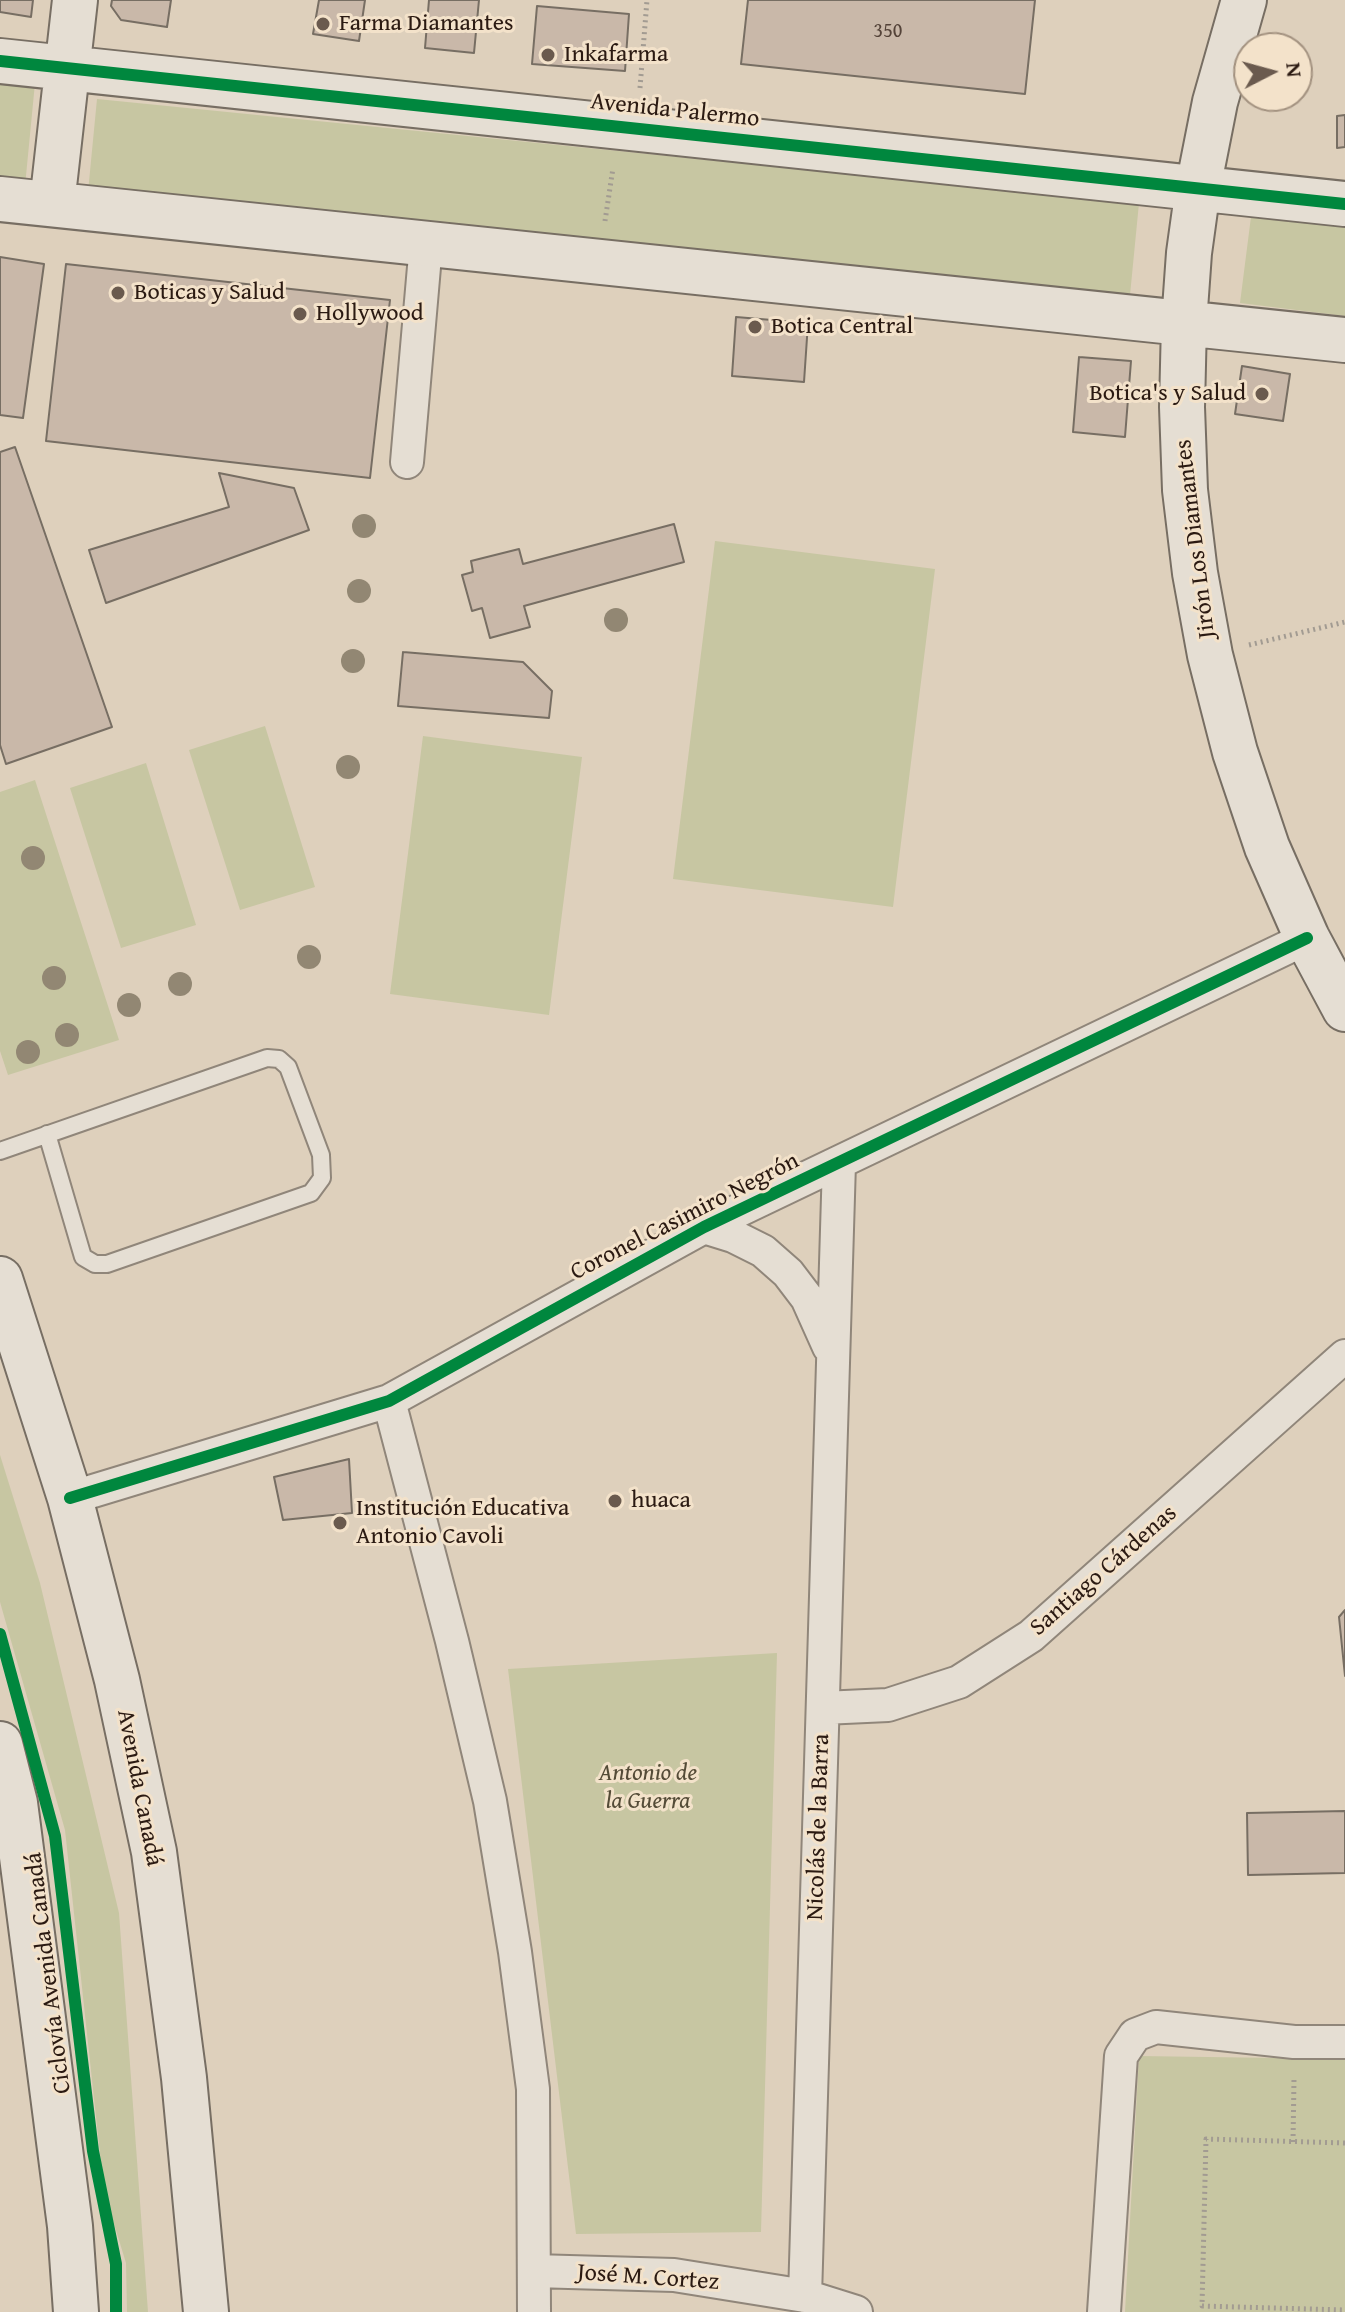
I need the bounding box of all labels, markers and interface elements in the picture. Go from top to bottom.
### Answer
place label: Farma Diamantes [339,10,514,38]
marker: Farma Diamantes [314,15,332,33]
house number: 350 [874,20,902,44]
north arrow [1233,32,1313,112]
place label: Inkafarma [564,41,668,69]
marker: Inkafarma [539,46,557,64]
text: N [1278,61,1312,79]
street label: Avenida Palermo [589,88,761,134]
place label: Boticas y Salud [134,279,285,307]
marker: Boticas y Salud [109,284,127,302]
place label: Hollywood [316,300,424,328]
marker: Hollywood [291,305,309,323]
place label: Botica Central [771,313,913,341]
marker: Botica Central [746,318,764,336]
place label: Botica's y Salud [1089,380,1246,408]
marker: Botica's y Salud [1253,385,1271,403]
street label: Jirón Los Diamantes [1170,438,1222,640]
street label: Coronel Casimiro Negrón [566,1147,804,1287]
place label: huaca [631,1487,691,1515]
marker: huaca [606,1492,624,1510]
place label: Institución Educativa Antonio Cavoli [356,1495,569,1551]
street label: Santiago Cárdenas [1025,1499,1183,1643]
marker: Institución Educativa Antonio Cavoli [331,1514,349,1532]
street label: Avenida Canadá [110,1707,168,1869]
street label: Nicolás de la Barra [801,1733,837,1921]
park label: Antonio de la Guerra [599,1760,697,1816]
street label: Ciclovía Avenida Canadá [20,1851,78,2095]
street label: José M. Cortez [576,2259,720,2297]

